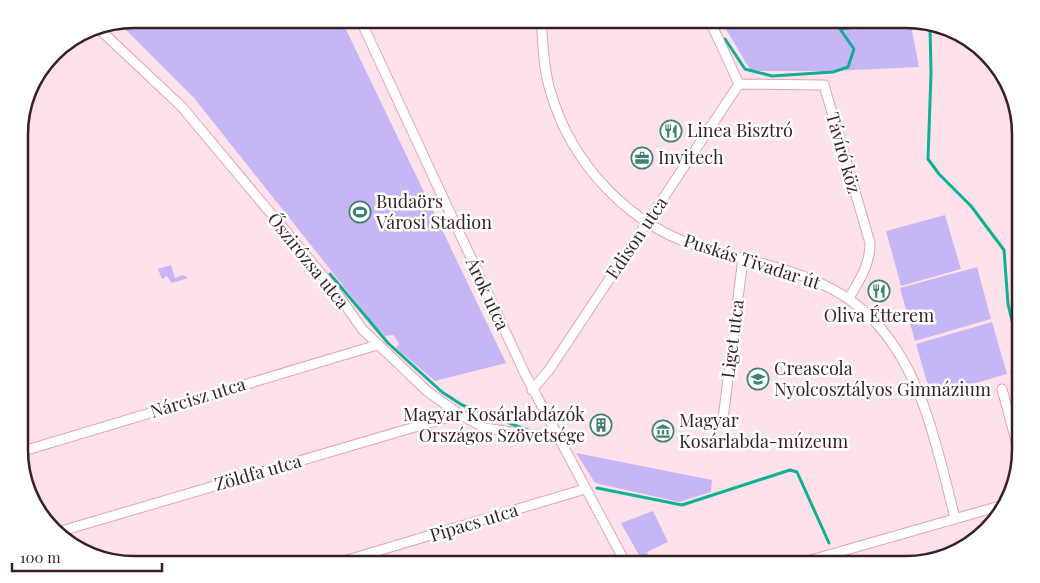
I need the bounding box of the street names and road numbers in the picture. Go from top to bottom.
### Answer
street label: Távíró köz [821,109,867,196]
street label: Edison utca [600,192,673,283]
street label: Őszirózsa utca [263,207,355,313]
street label: Puskás Tivadar út [681,228,824,295]
street label: Árok utca [460,253,515,334]
street label: Liget utca [715,298,749,380]
street label: Nárcisz utca [147,371,248,423]
street label: Zöldfa utca [211,448,304,496]
street label: Pipacs utca [427,497,521,547]

